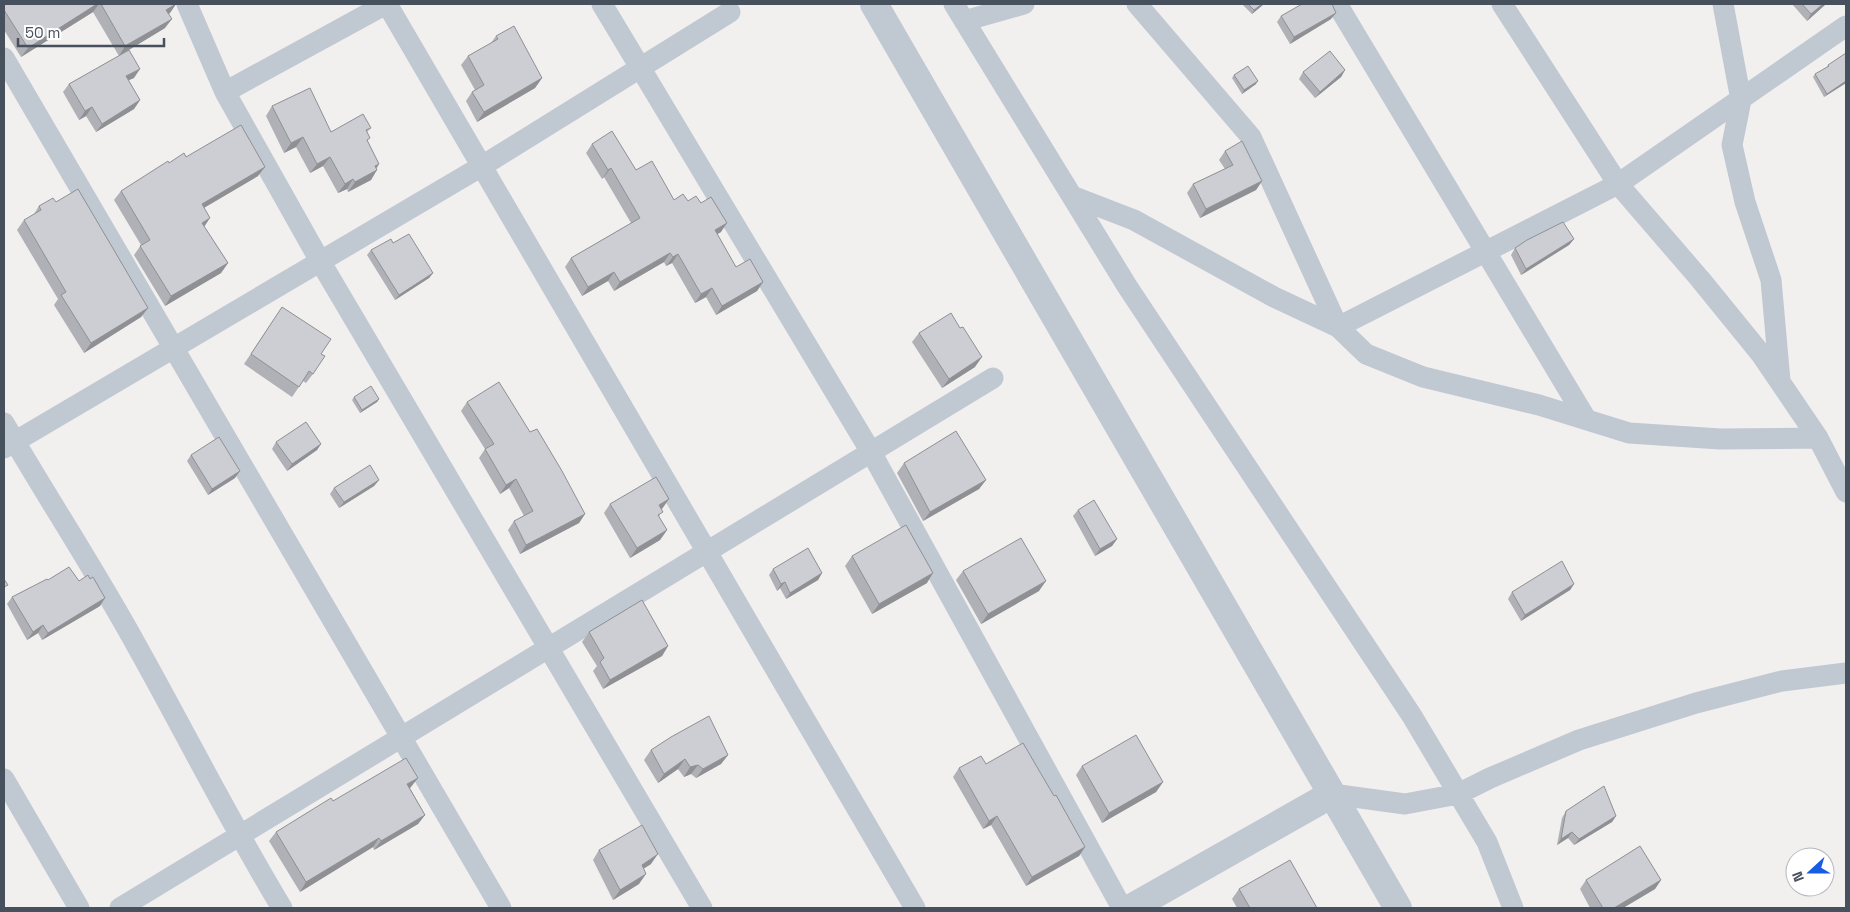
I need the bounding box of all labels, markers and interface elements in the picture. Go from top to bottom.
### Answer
scale bar [18,15,164,47]
text: 50 m [25,23,60,42]
north arrow [1785,847,1835,897]
text: N [1788,869,1808,884]

